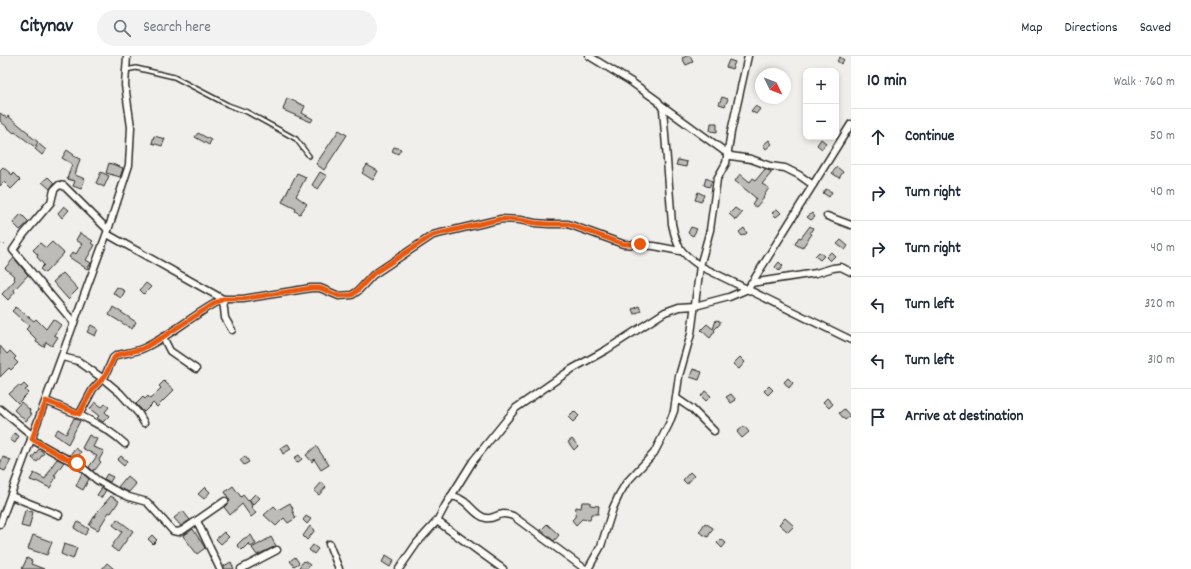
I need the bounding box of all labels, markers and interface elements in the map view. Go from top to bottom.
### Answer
search box [97,10,377,46]
text: Citynav [20,14,73,41]
icon: search [111,17,133,39]
text: Search here [143,17,211,39]
text: Map [1021,18,1043,38]
text: Directions [1065,18,1118,38]
text: Saved [1140,18,1171,38]
north arrow [755,68,791,104]
map controls [803,68,839,140]
button: + [803,68,839,104]
text: 10 min [867,70,907,94]
text: Walk · 760 m [1114,73,1175,92]
button: − [803,104,839,140]
icon: ahead [867,126,889,148]
text: Continue [905,126,954,148]
text: 50 m [1150,127,1175,146]
icon: right [867,182,889,204]
text: Turn right [905,182,961,204]
text: 40 m [1151,183,1175,202]
route end [631,235,649,253]
icon: right [867,238,889,260]
text: Turn right [905,238,961,260]
text: 40 m [1151,239,1175,258]
icon: left [867,294,889,316]
text: Turn left [905,294,954,316]
text: 320 m [1145,295,1175,314]
icon: left [867,350,889,372]
text: Turn left [905,350,954,372]
text: 310 m [1147,351,1175,370]
icon: arrive [867,406,889,428]
text: Arrive at destination [905,406,1023,428]
route start [68,454,86,472]

